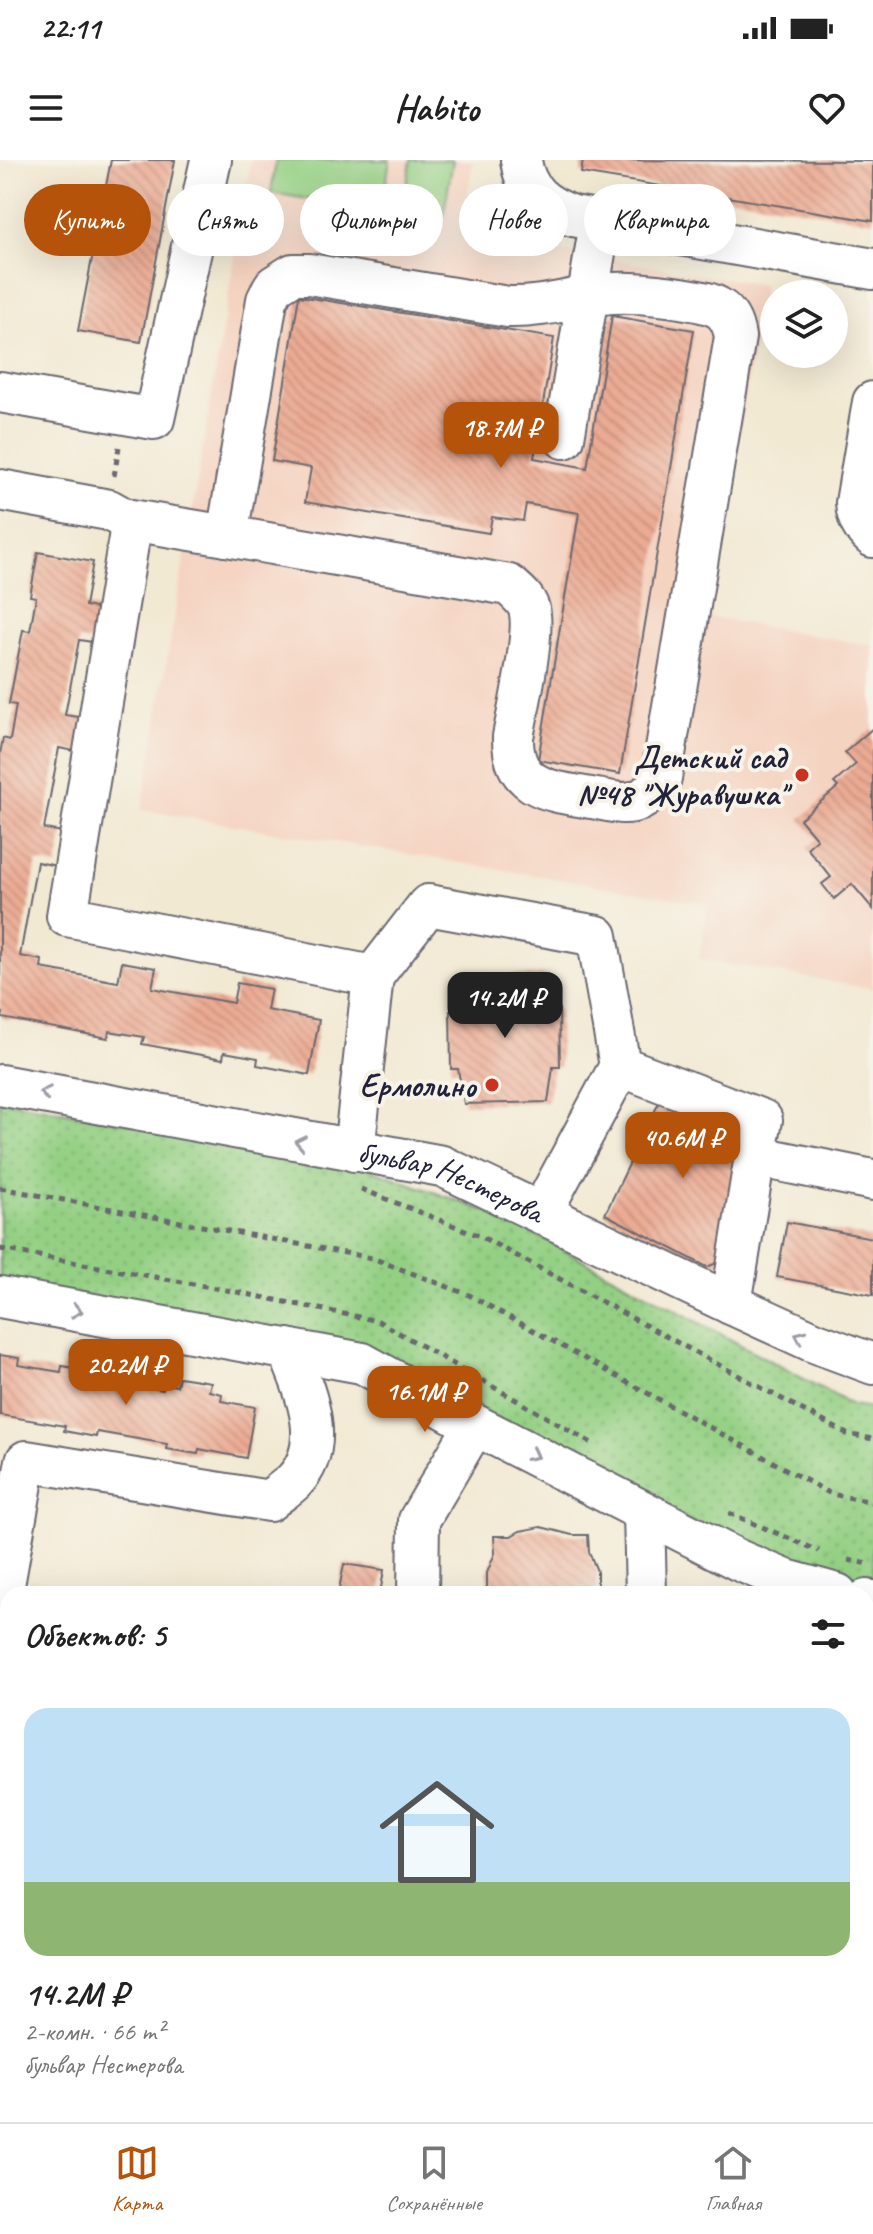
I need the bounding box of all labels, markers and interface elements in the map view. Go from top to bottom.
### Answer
text: 22:11 [40,9,100,47]
text: Habito [394,85,479,131]
icon: menu [24,86,68,130]
icon: heart [805,86,849,130]
chip: Купить [24,184,151,256]
chip: Снять [167,184,284,256]
chip: Фильтры [300,184,443,256]
chip: Новое [459,184,568,256]
chip: Квартира [584,184,736,256]
map controls [760,280,848,368]
button: layers [760,280,848,368]
pin: 18.7M ₽ [427,402,575,470]
text: 18.7M ₽ [462,411,540,444]
place label: Детский сад №48 "Журавушка" [577,737,793,815]
marker: Детский сад №48 "Журавушка" [793,766,811,784]
pin: 14.2M ₽ [431,972,579,1040]
text: 14.2M ₽ [466,981,544,1014]
place label: Ермолино [360,1065,477,1106]
marker: Ермолино [483,1076,501,1094]
one-way arrow [38,1086,52,1103]
pin: 40.6M ₽ [609,1112,757,1180]
text: 40.6M ₽ [643,1121,723,1154]
street label: бульвар Нестерова [355,1131,553,1233]
one-way arrow [294,1134,307,1151]
one-way arrow [70,1301,83,1318]
one-way arrow [794,1329,809,1345]
pin: 20.2M ₽ [52,1339,200,1407]
text: 20.2M ₽ [87,1348,165,1381]
pin: 16.1M ₽ [351,1366,499,1434]
text: 16.1M ₽ [385,1375,465,1408]
one-way arrow [524,1445,539,1461]
icon: filters [806,1612,850,1656]
text: Объектов: 5 [24,1613,166,1656]
icon: home [365,1760,509,1904]
text: 14.2M ₽ [24,1972,127,2015]
text: 2-комн. · 66 m² [24,2015,164,2048]
text: бульвар Нестерова [24,2048,182,2081]
tab: Карта [112,2141,162,2217]
tab: Сохранённые [386,2141,482,2217]
tab: Главная [706,2141,761,2217]

